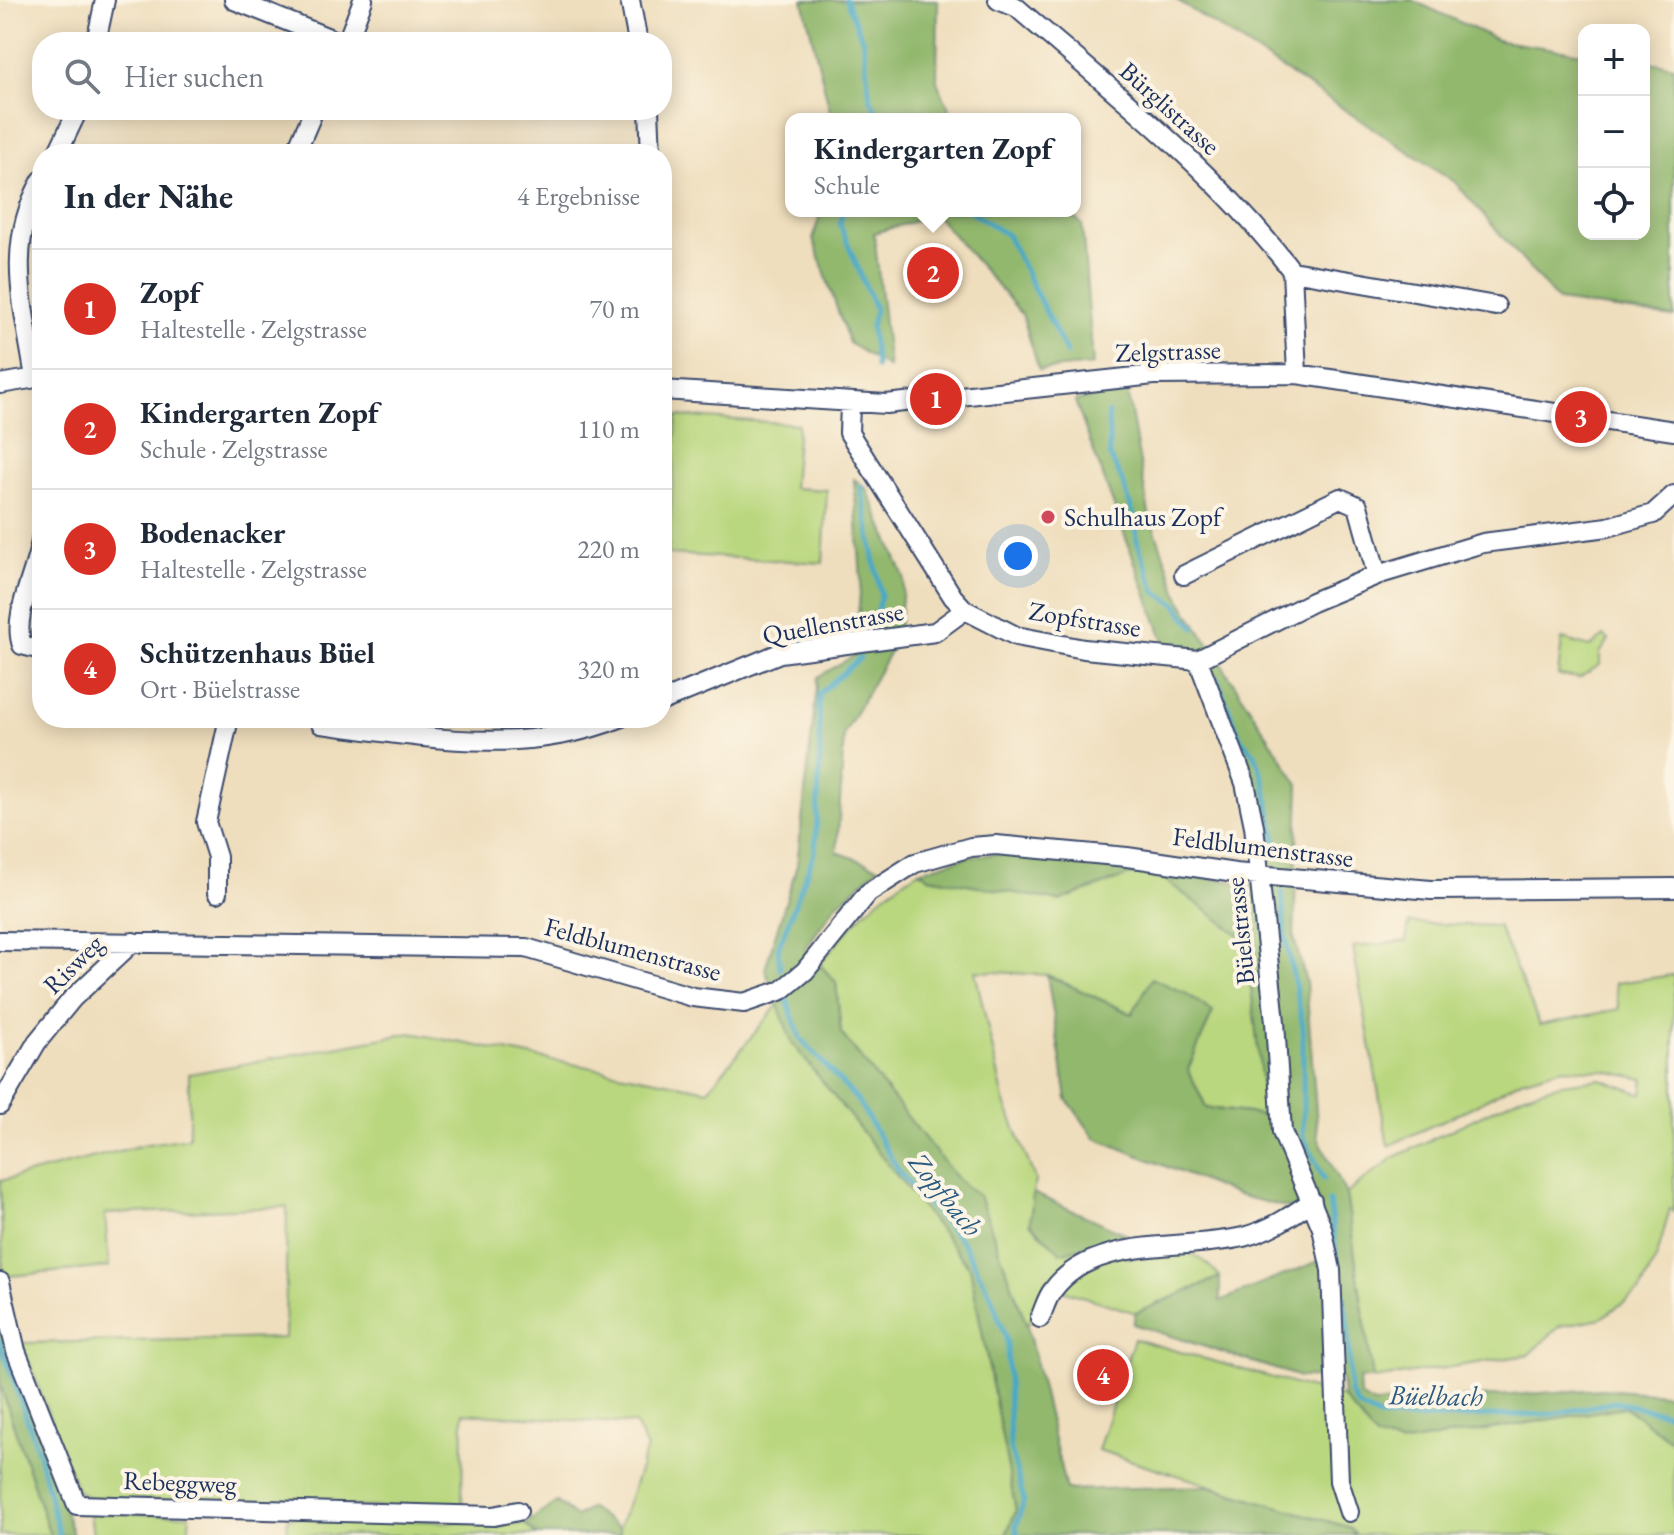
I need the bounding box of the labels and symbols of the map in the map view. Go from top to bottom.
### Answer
street label: Bürglistrasse [1113,54,1227,162]
pin: 2 [907,243,959,303]
street label: Zelgstrasse [1114,332,1222,370]
pin: 1 [910,369,962,429]
pin: 3 [1555,387,1607,447]
place label: Schulhaus Zopf [1064,500,1224,534]
marker: Schulhaus Zopf [1039,508,1057,526]
your location [998,536,1038,576]
street label: Zopfstrasse [1027,593,1143,645]
street label: Quellenstrasse [760,594,906,652]
street label: Feldblumenstrasse [1171,819,1355,875]
street label: Büelstrasse [1217,876,1263,986]
street label: Feldblumenstrasse [541,909,725,989]
street label: Risweg [36,926,111,1001]
water label: Zopfbach [901,1144,991,1244]
pin: 4 [1077,1345,1129,1405]
water label: Büelbach [1388,1376,1484,1414]
street label: Rebeggweg [123,1463,238,1501]

